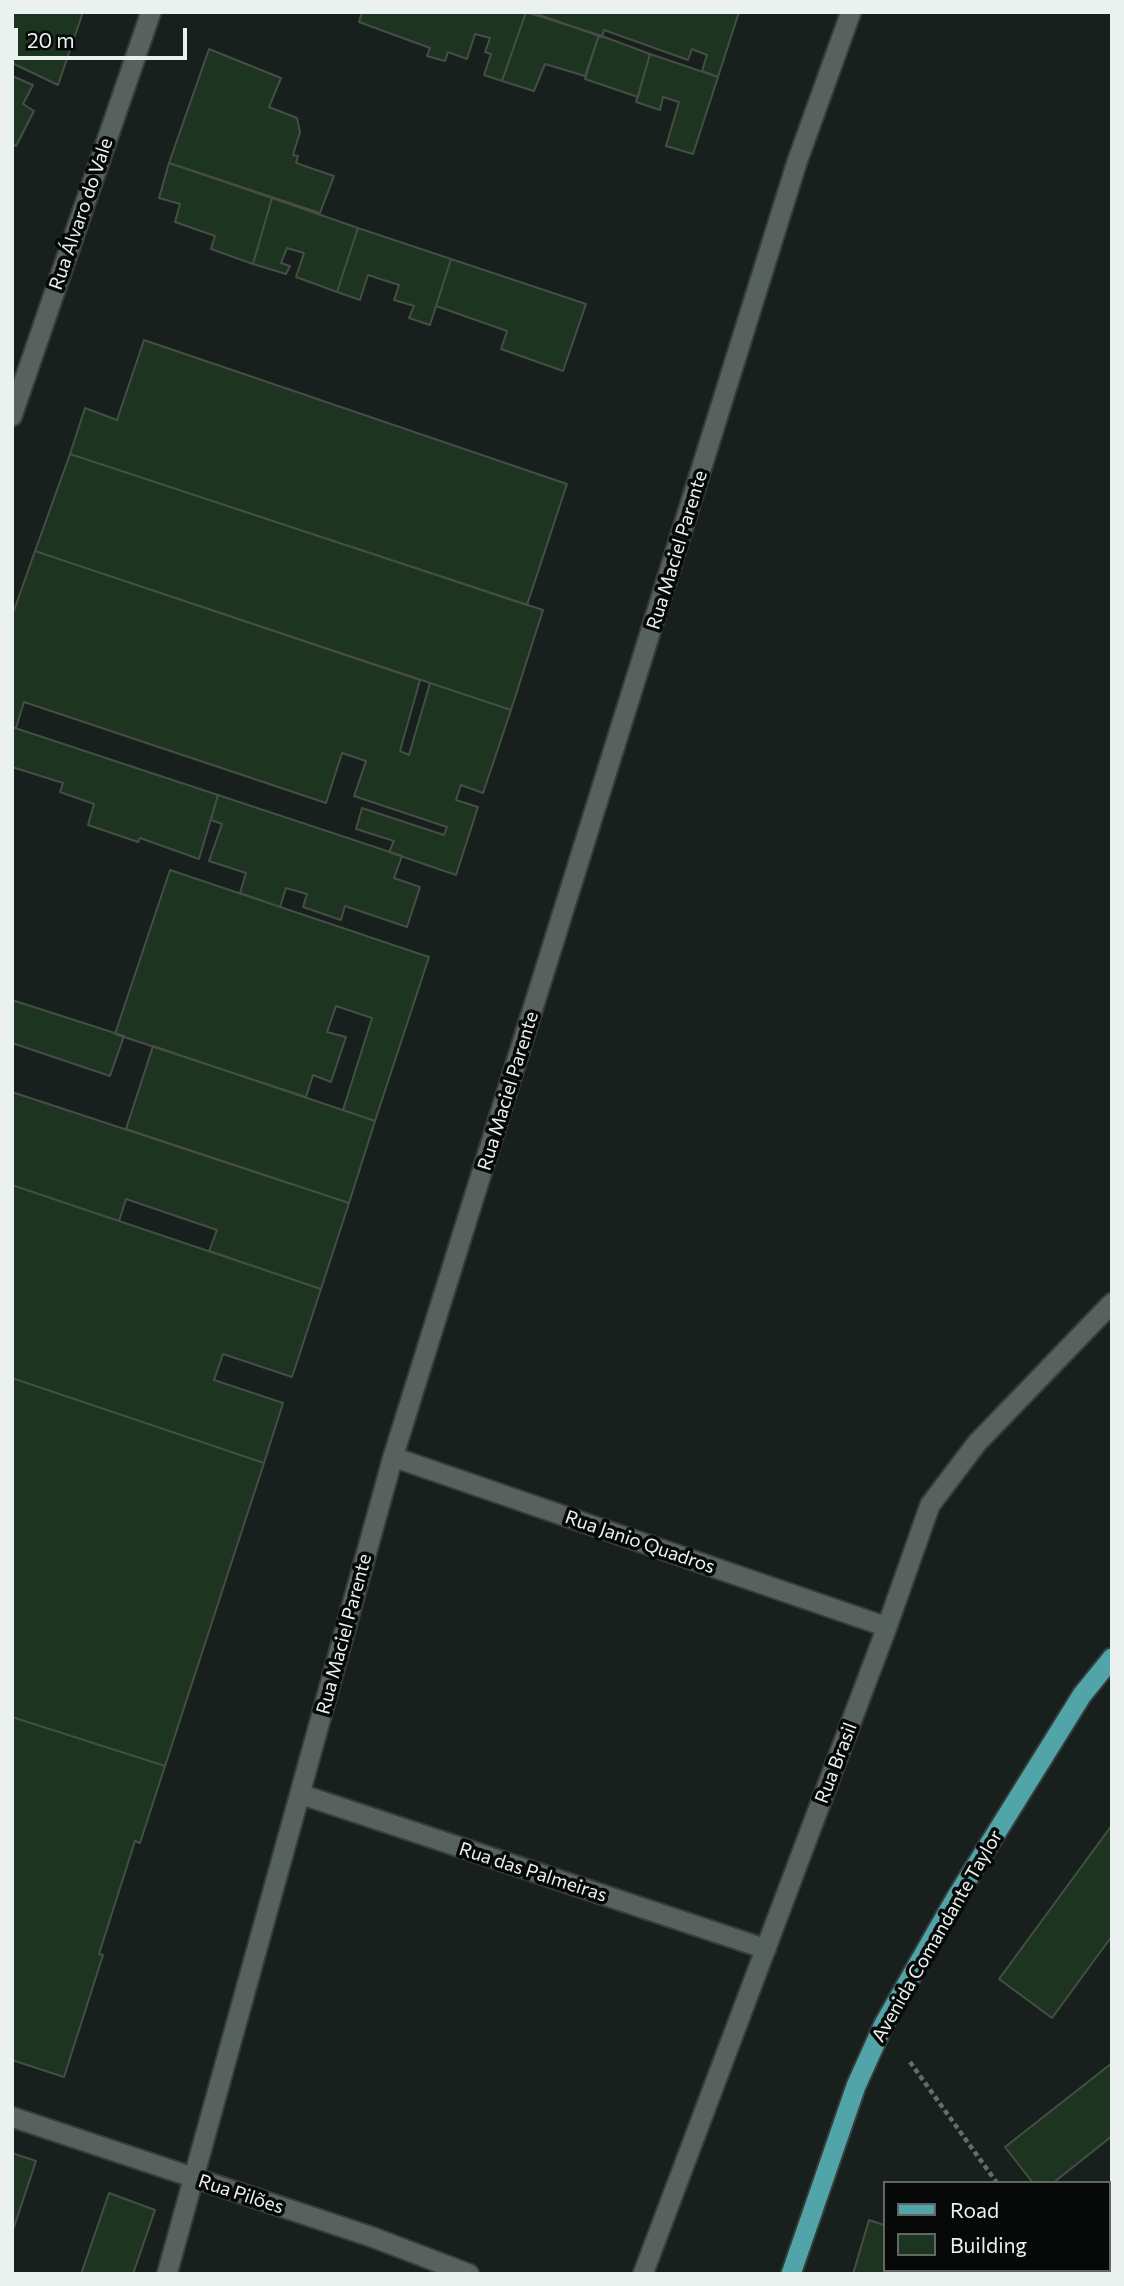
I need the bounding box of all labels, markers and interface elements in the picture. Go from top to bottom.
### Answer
scale bar [18,14,191,58]
text: 20 m [27,27,75,52]
street label: Rua Álvaro do Vale [44,135,118,293]
street label: Rua Maciel Parente [642,468,712,632]
street label: Rua Maciel Parente [473,1009,543,1173]
street label: Rua Janio Quadros [562,1506,718,1578]
street label: Rua Maciel Parente [312,1551,376,1717]
street label: Rua Brasil [810,1719,862,1807]
street label: Avenida Comandante Taylor [867,1826,1007,2046]
street label: Rua das Palmeiras [456,1837,610,1907]
street label: Rua Pilões [195,2169,287,2219]
legend [883,2181,1110,2272]
text: Road [950,2197,999,2222]
text: Building [950,2232,1027,2257]

